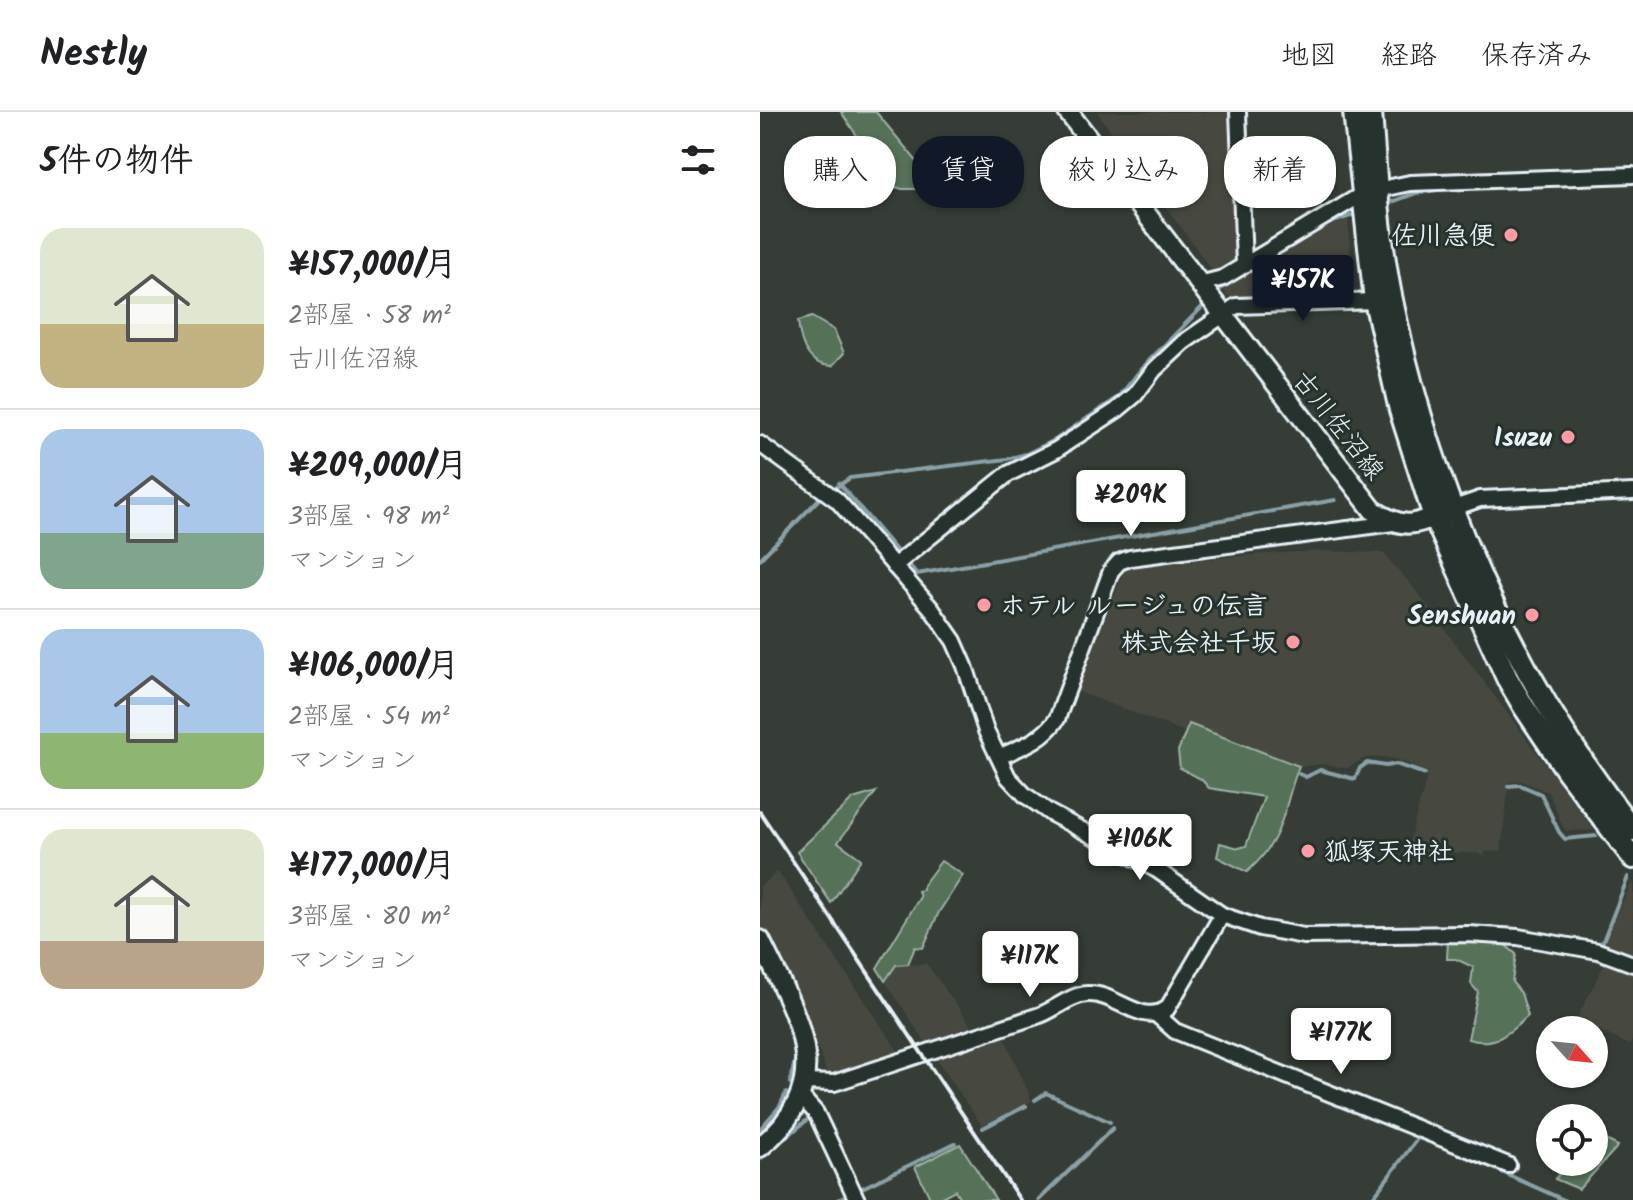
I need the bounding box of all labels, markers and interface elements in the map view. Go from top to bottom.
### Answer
text: Nestly [40,25,147,85]
text: 地図 [1281,34,1337,79]
text: 経路 [1381,34,1437,79]
text: 保存済み [1481,34,1593,79]
text: 5件の物件 [40,135,193,189]
chip: 購入 [784,136,896,208]
chip: 賃貸 [912,136,1024,208]
chip: 絞り込み [1040,136,1208,208]
chip: 新着 [1224,136,1336,208]
icon: filters [676,138,720,182]
place label: 佐川急便 [1391,216,1495,258]
marker: 佐川急便 [1502,226,1520,244]
text: ¥157,000/月 [288,239,457,293]
pin: ¥157K [1247,255,1359,323]
icon: home [104,260,200,356]
text: ¥157K [1271,260,1335,302]
text: 2部屋 · 58 m² [288,295,451,337]
text: 古川佐沼線 [288,339,418,381]
street label: 古川佐沼線 [1281,362,1394,490]
place label: Isuzu [1494,418,1552,460]
marker: Isuzu [1559,428,1577,446]
text: ¥209,000/月 [288,440,468,494]
icon: home [104,461,200,557]
pin: ¥209K [1075,470,1187,538]
text: ¥209K [1094,475,1168,517]
text: 3部屋 · 98 m² [288,496,449,538]
text: マンション [288,540,417,582]
place label: ホテル ルージュの伝言 [1000,586,1268,628]
marker: ホテル ルージュの伝言 [975,596,993,614]
place label: Senshuan [1407,596,1516,638]
marker: Senshuan [1523,606,1541,624]
place label: 株式会社千坂 [1121,623,1277,665]
marker: 株式会社千坂 [1284,633,1302,651]
text: ¥106,000/月 [288,640,460,694]
icon: home [104,661,200,757]
text: 2部屋 · 54 m² [288,696,450,738]
text: マンション [288,740,417,782]
pin: ¥106K [1084,814,1196,882]
text: ¥106K [1107,819,1173,861]
place label: 狐塚天神社 [1324,832,1454,874]
text: ¥177,000/月 [288,840,456,894]
marker: 狐塚天神社 [1299,842,1317,860]
icon: home [104,861,200,957]
text: 3部屋 · 80 m² [288,896,450,938]
pin: ¥117K [974,931,1086,999]
text: ¥117K [1000,936,1060,978]
text: マンション [288,940,417,982]
pin: ¥177K [1285,1008,1397,1076]
text: ¥177K [1309,1013,1373,1055]
north arrow [1536,1016,1608,1088]
map controls [1536,1016,1608,1176]
button: locate [1536,1104,1608,1176]

